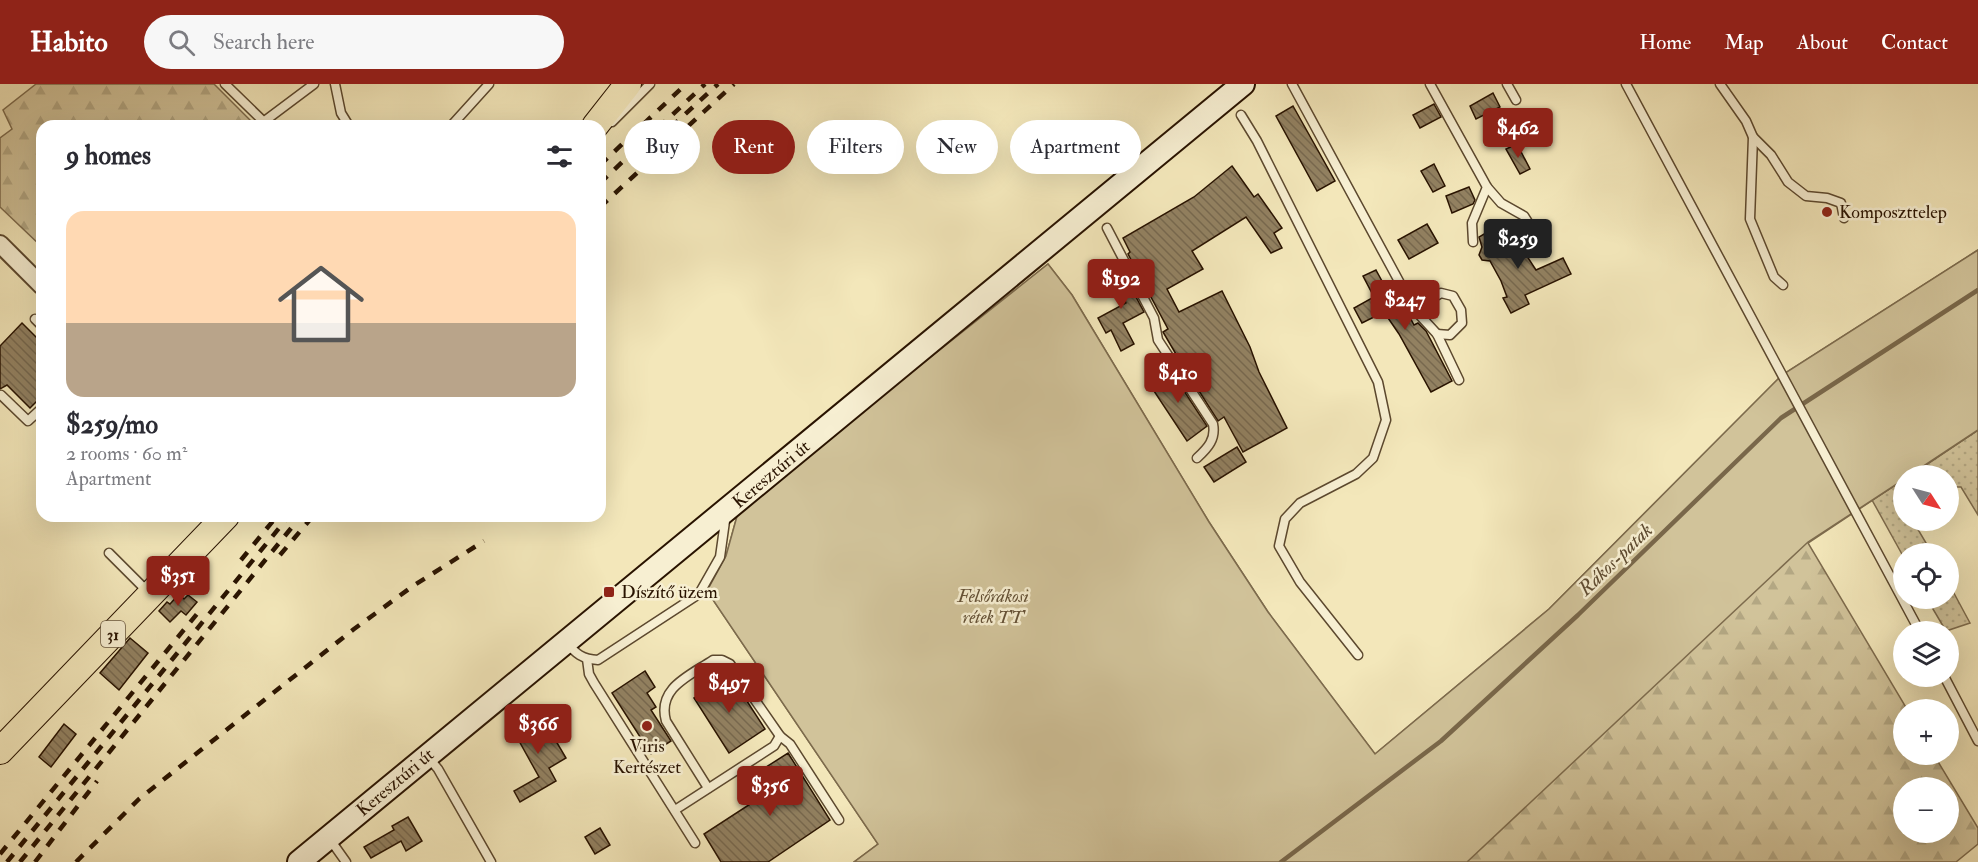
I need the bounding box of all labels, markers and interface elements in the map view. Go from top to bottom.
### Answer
search box [144,15,564,69]
text: Habito [30,25,108,60]
icon: search [165,26,198,59]
text: Search here [213,28,315,56]
text: Home [1639,29,1691,56]
text: Map [1724,29,1764,56]
text: About [1797,29,1848,56]
text: Contact [1881,29,1948,56]
pin: $462 [1482,108,1554,159]
text: $462 [1497,115,1539,140]
chip: Buy [624,120,700,174]
chip: Rent [712,120,795,174]
chip: Filters [807,120,904,174]
chip: New [916,120,998,174]
chip: Apartment [1010,120,1141,174]
text: 9 homes [66,140,151,172]
icon: filters [543,140,576,173]
place label: Komposzttelep [1839,201,1947,224]
marker: Komposzttelep [1820,205,1834,219]
pin: $259 [1482,219,1554,270]
text: $259 [1498,226,1538,251]
icon: home [267,250,375,358]
pin: $192 [1085,259,1157,310]
text: $192 [1102,266,1140,291]
pin: $247 [1369,280,1441,331]
text: $247 [1385,287,1425,312]
pin: $410 [1142,353,1214,404]
text: $410 [1158,360,1198,385]
text: $259/mo [66,409,158,441]
street label: Keresztúri út [728,435,815,514]
text: 2 rooms · 60 m² [66,441,187,466]
north arrow [1893,465,1959,531]
map controls [1893,465,1959,843]
text: Apartment [66,466,151,491]
water label: Rákos-patak [1572,518,1658,602]
button: locate [1893,543,1959,609]
pin: $351 [142,556,214,607]
text: $351 [161,563,195,588]
place label: Díszítő üzem [621,581,718,604]
marker: Díszítő üzem [602,585,616,599]
park label: Felsőrákosi rétek TT [956,585,1029,629]
road number: 31 [101,621,125,647]
button: layers [1893,621,1959,687]
pin: $497 [693,663,765,714]
text: $497 [708,670,750,695]
button: + [1893,699,1959,765]
pin: $366 [502,704,574,755]
text: $366 [518,711,558,736]
marker: Viris Kertészet [640,719,654,733]
place label: Viris Kertészet [613,735,681,779]
street label: Keresztúri út [352,743,439,822]
pin: $356 [734,766,806,817]
text: $356 [751,773,789,798]
button: − [1893,777,1959,843]

